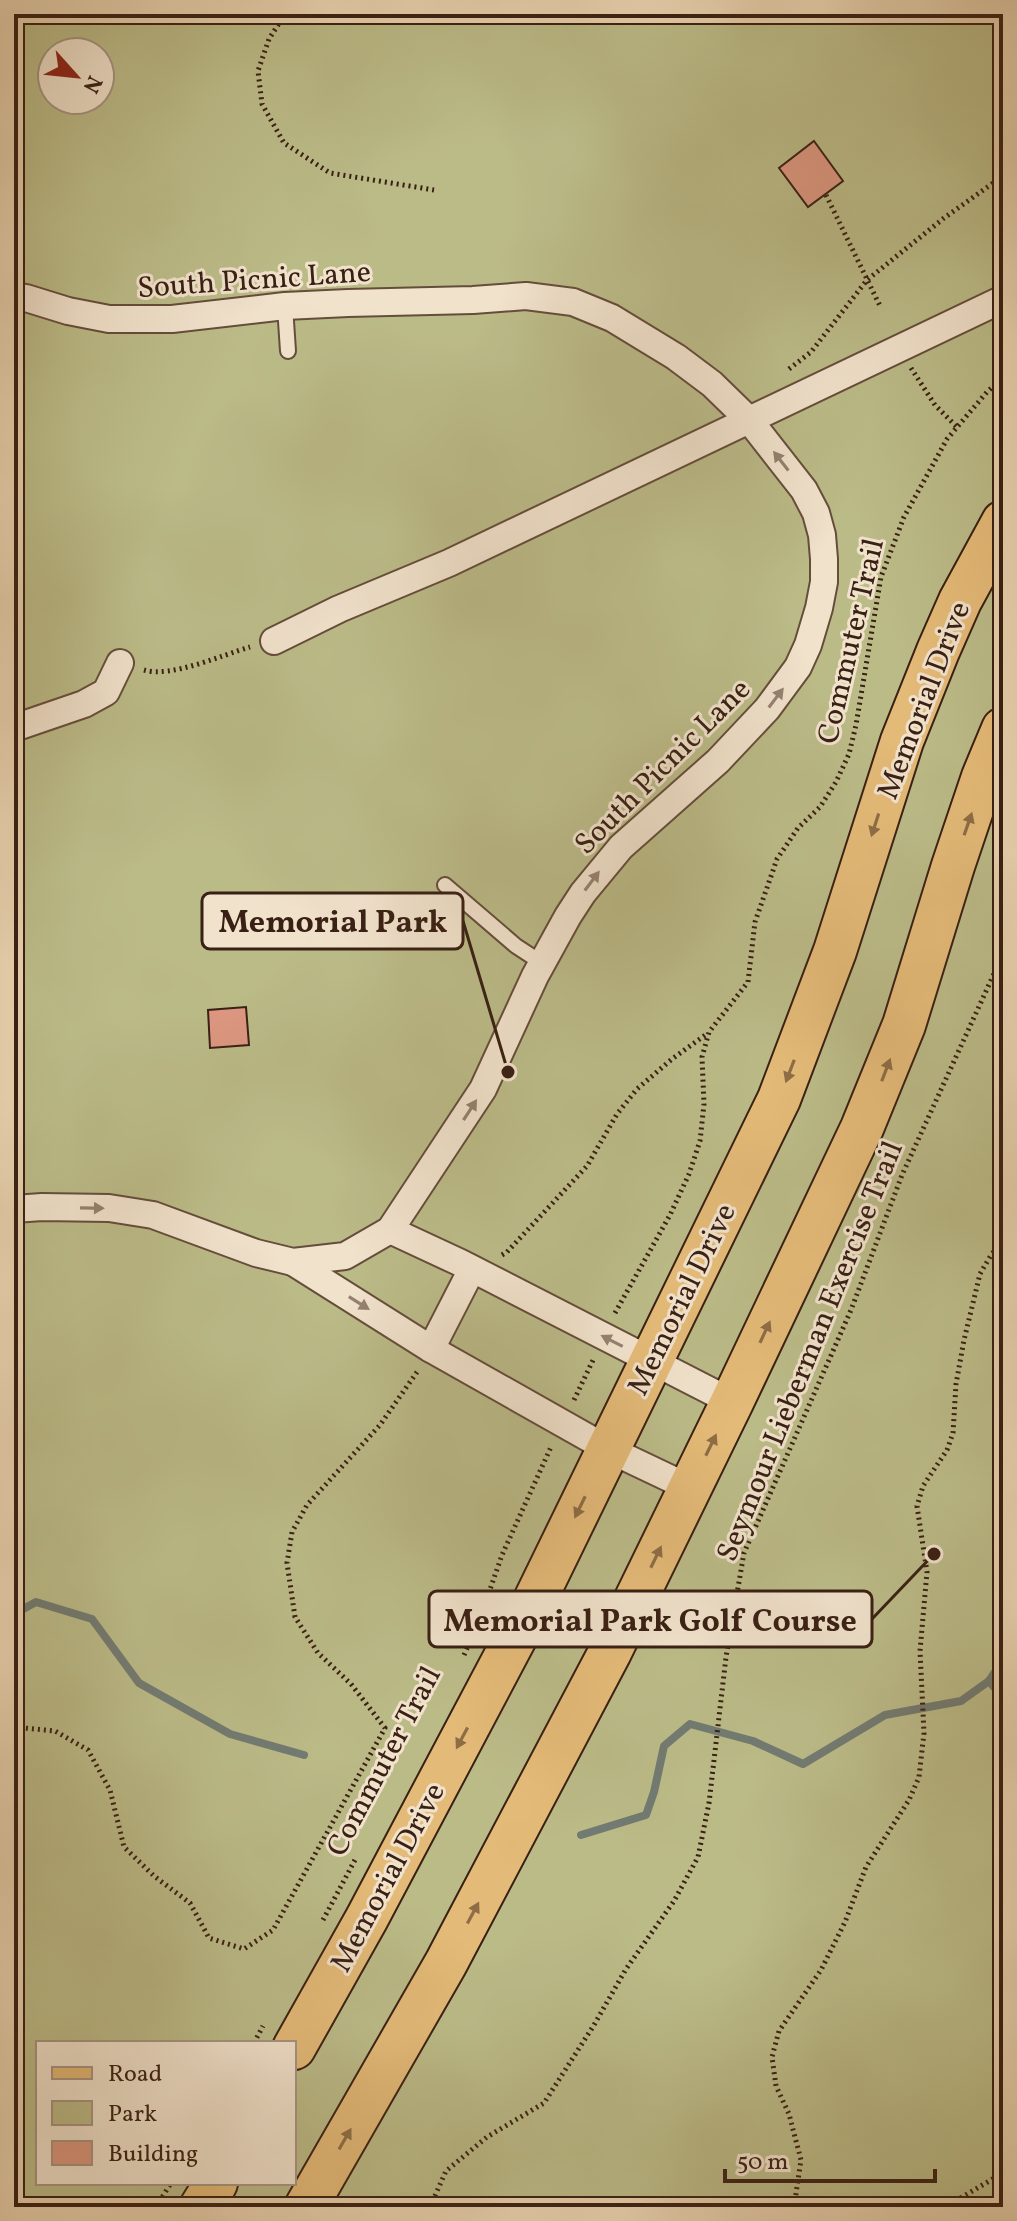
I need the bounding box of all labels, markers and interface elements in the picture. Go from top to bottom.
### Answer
north arrow [36,36,116,116]
text: N [74,70,109,98]
street label: South Picnic Lane [136,252,372,310]
one-way arrow [774,451,790,471]
street label: Commuter Trail [808,535,896,748]
street label: Memorial Drive [868,596,982,806]
street label: South Picnic Lane [566,670,761,865]
one-way arrow [767,688,783,708]
one-way arrow [962,811,974,835]
one-way arrow [868,814,881,838]
one-way arrow [584,871,600,891]
callout: Memorial Park [202,893,463,949]
text: Memorial Park [218,902,448,946]
one-way arrow [880,1058,893,1082]
one-way arrow [783,1059,796,1083]
one-way arrow [462,1099,476,1121]
street label: Seymour Lieberman Exercise Trail [707,1135,915,1568]
street label: Memorial Drive [618,1197,747,1403]
one-way arrow [80,1201,105,1214]
one-way arrow [348,1296,370,1310]
one-way arrow [758,1320,772,1343]
one-way arrow [601,1335,624,1348]
one-way arrow [704,1434,718,1457]
one-way arrow [573,1495,587,1518]
one-way arrow [649,1545,663,1568]
callout: Memorial Park Golf Course [429,1591,872,1647]
text: Memorial Park Golf Course [443,1601,857,1645]
street label: Commuter Trail [317,1660,452,1864]
one-way arrow [455,1727,468,1750]
street label: Memorial Drive [321,1776,456,1980]
one-way arrow [465,1902,479,1924]
legend [36,2041,296,2185]
text: Road [108,2058,162,2092]
text: Park [108,2098,157,2132]
one-way arrow [338,2128,352,2151]
scale bar [725,2133,935,2183]
text: Building [108,2138,198,2172]
text: 50 m [737,2146,789,2180]

